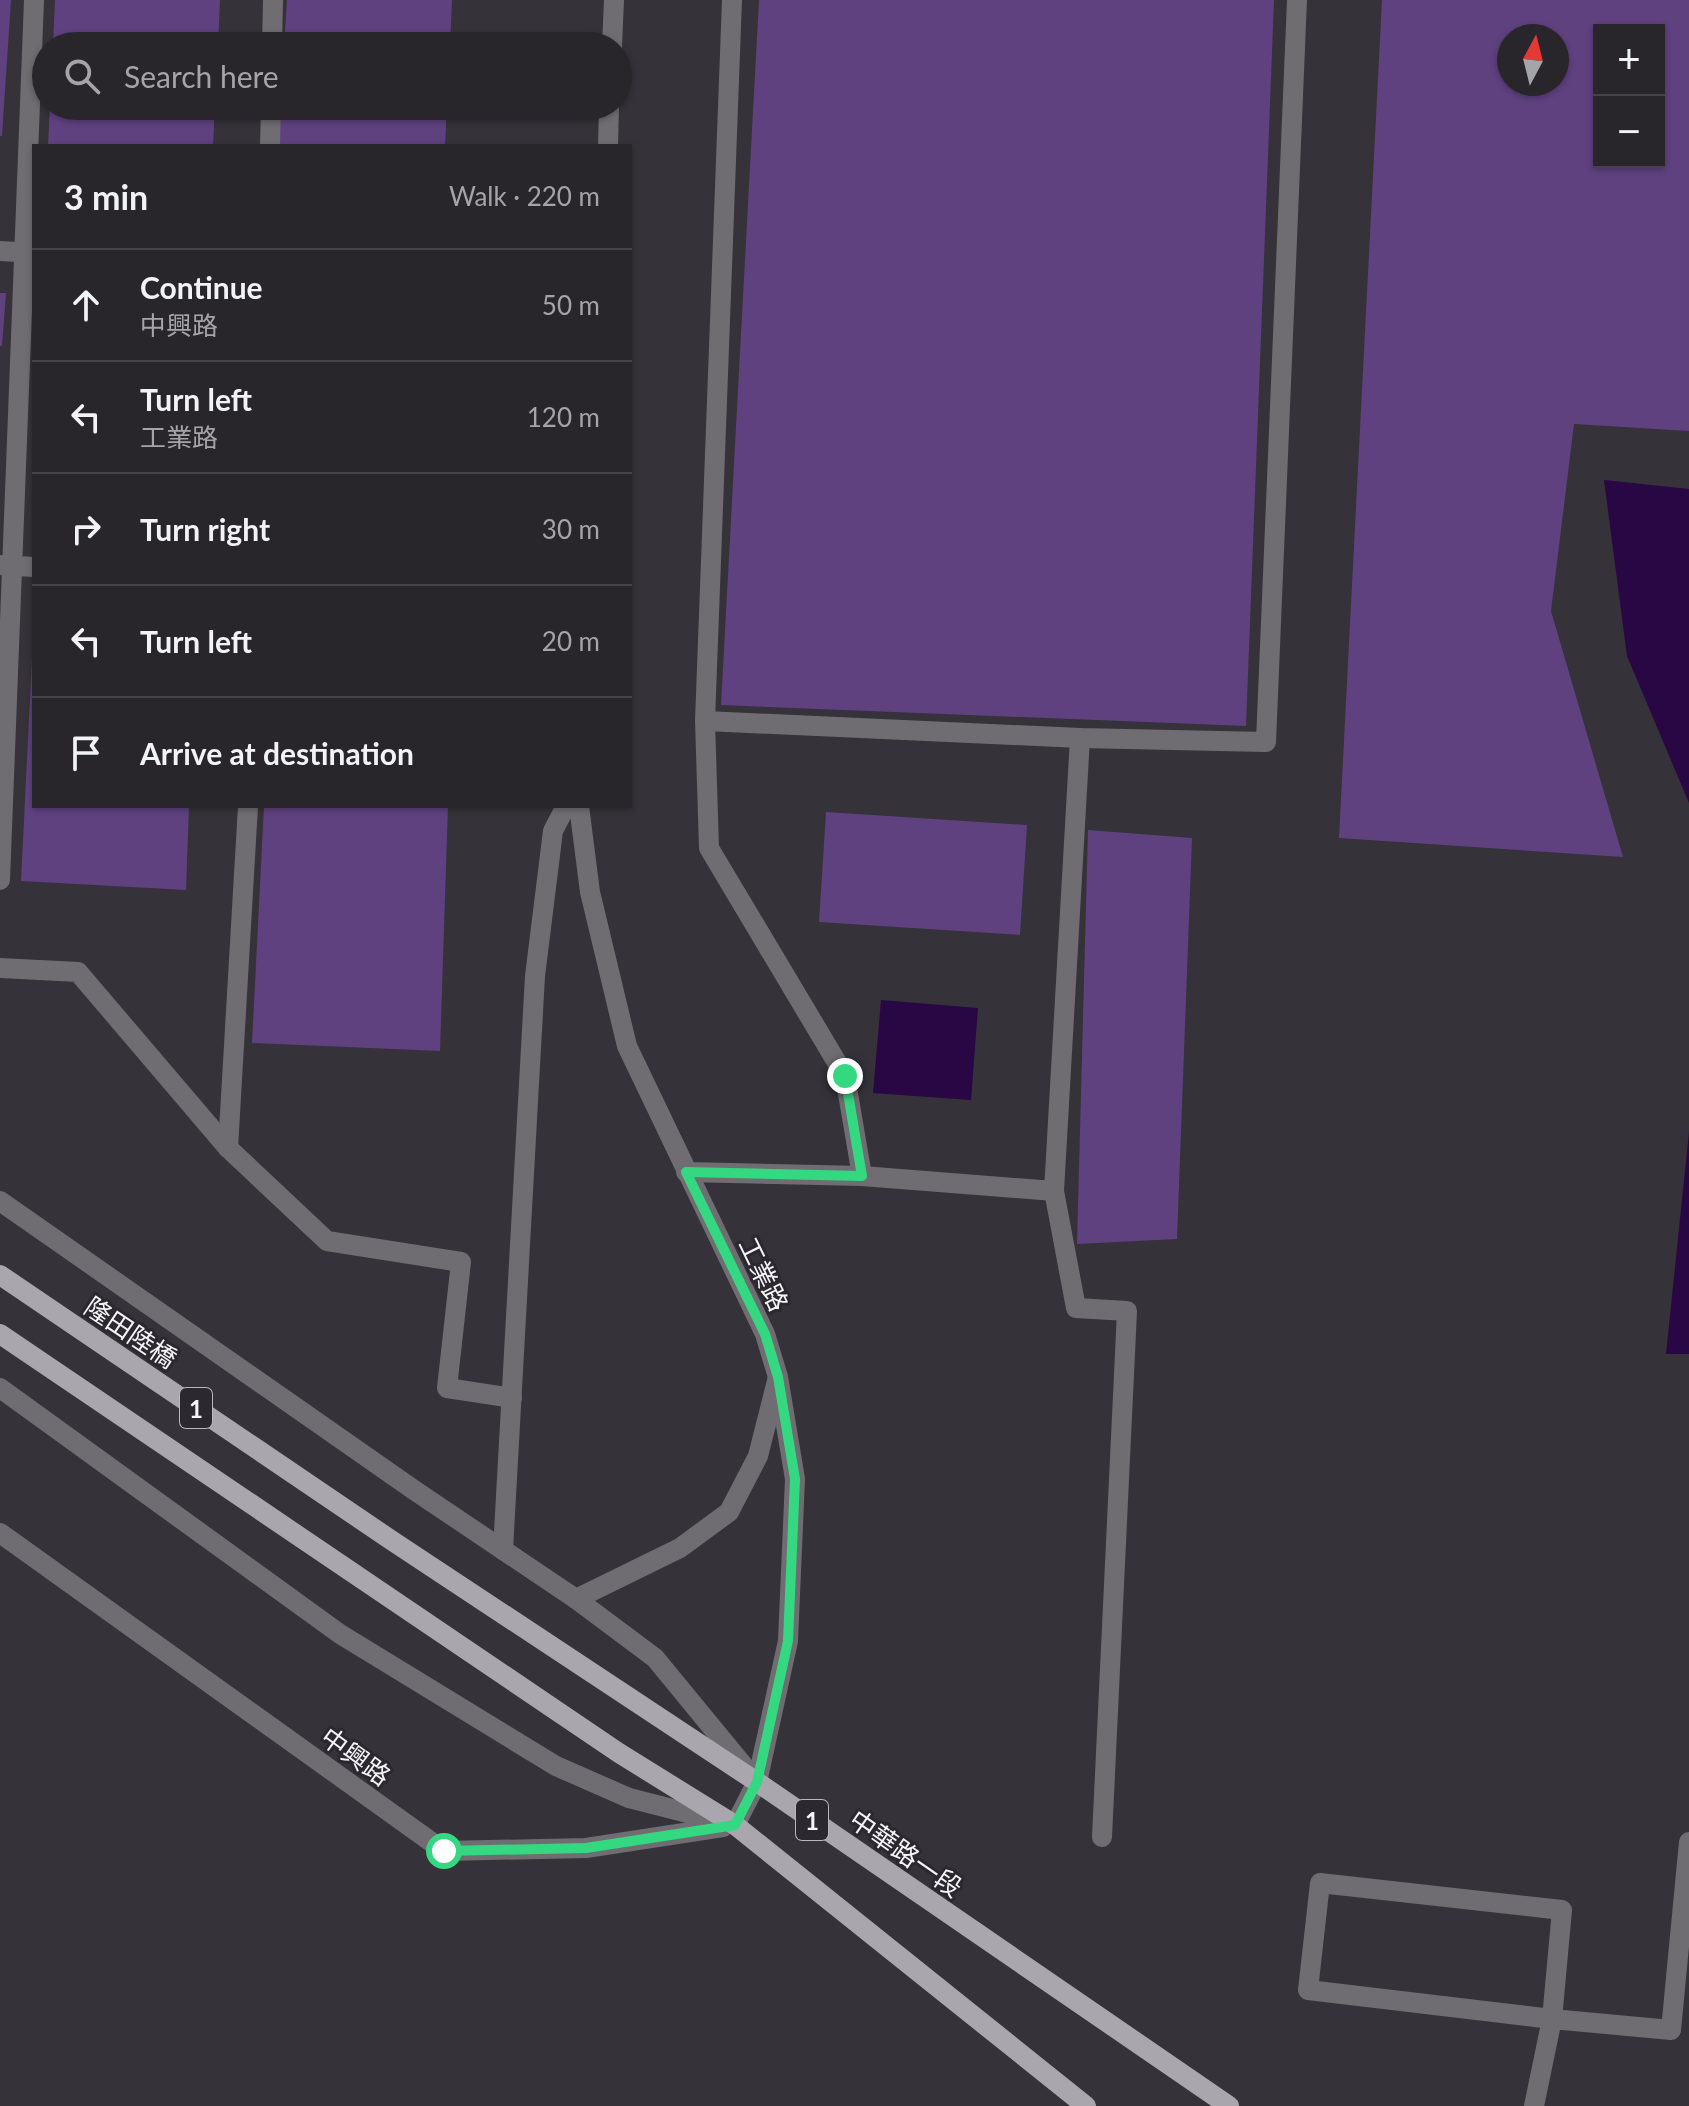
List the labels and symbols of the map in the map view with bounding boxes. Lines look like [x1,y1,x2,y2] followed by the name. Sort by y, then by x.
[1497,24,1569,96] north arrow
[827,1058,863,1094] route end
[733,1232,795,1316] street label: 工業路
[79,1290,183,1374] street label: 隆田陸橋
[180,1388,212,1428] road number: 1
[315,1720,397,1792] street label: 中興路
[796,1800,828,1840] road number: 1
[844,1803,968,1903] street label: 中華路一段
[426,1833,462,1869] route start

